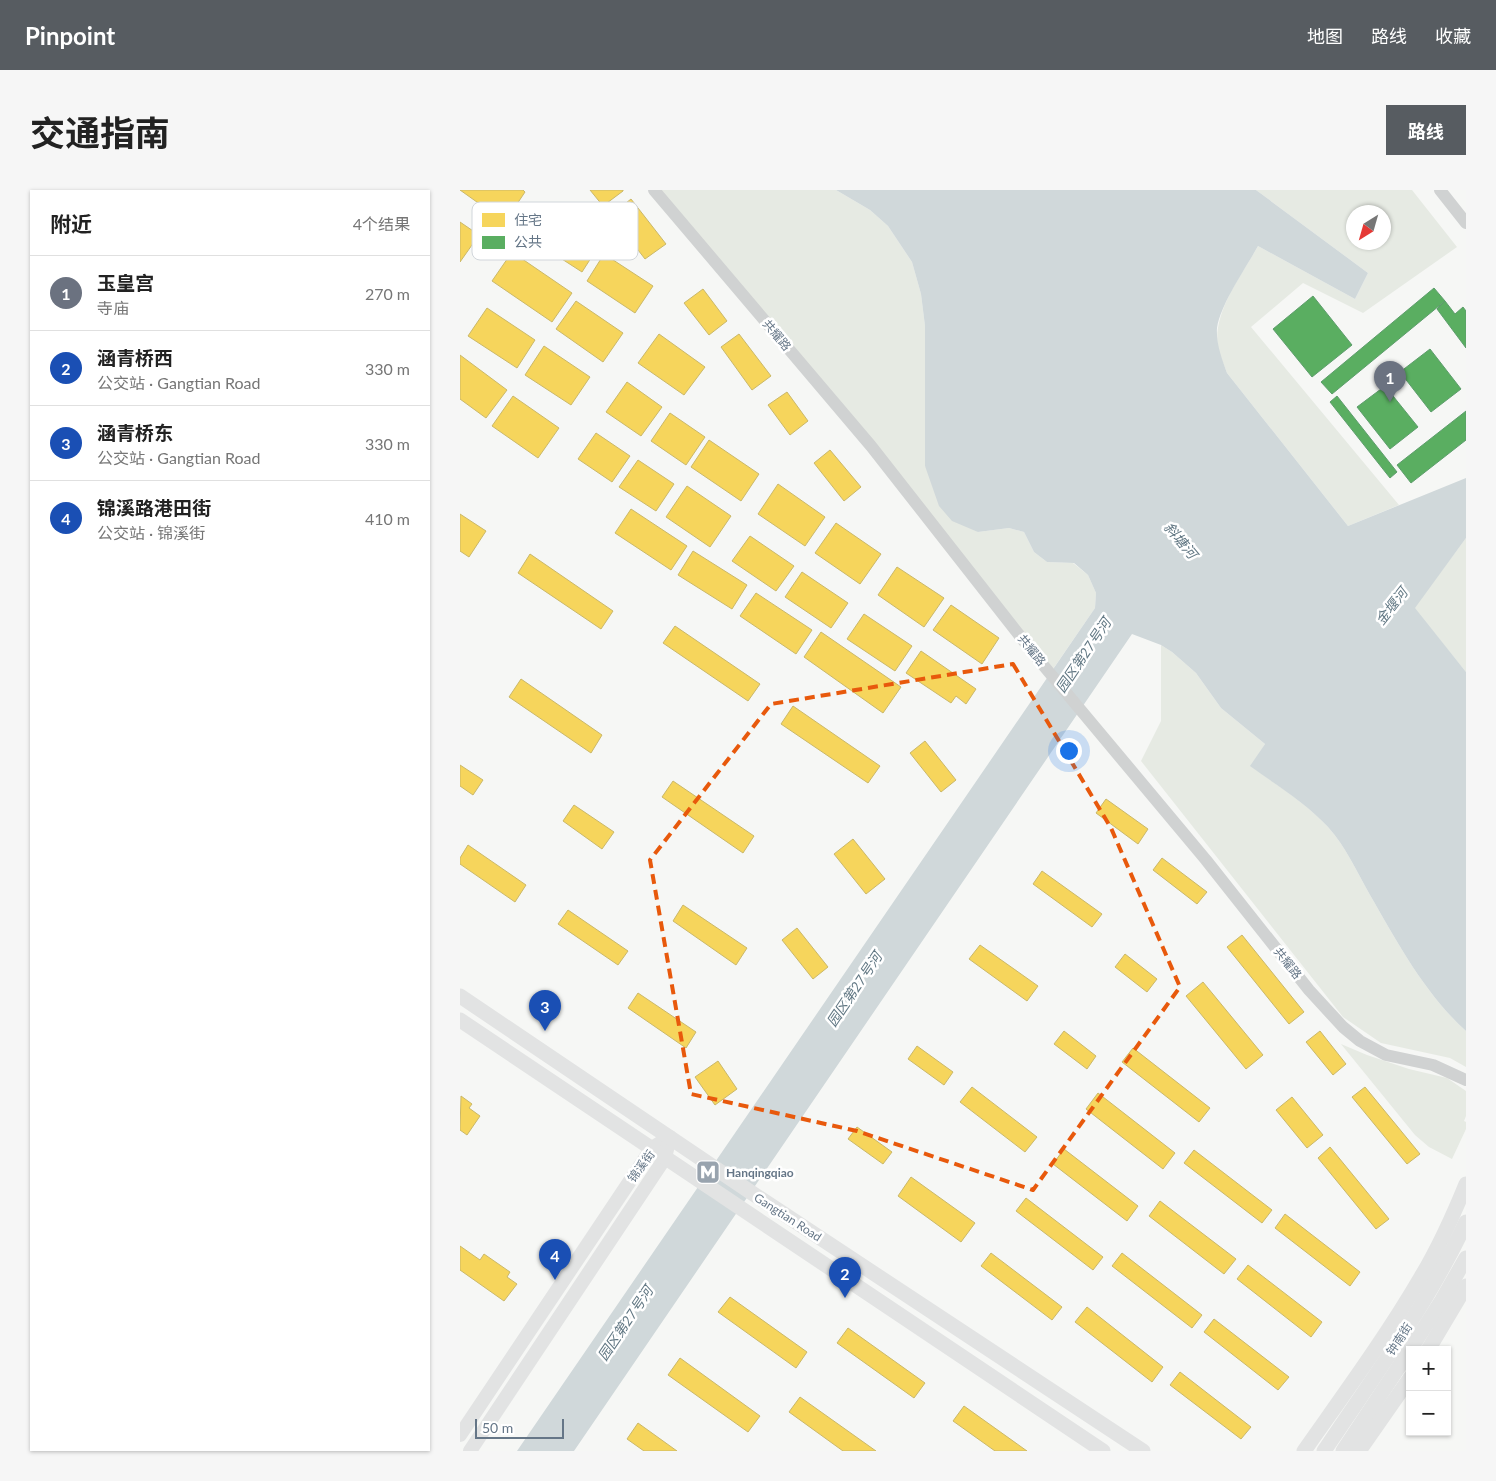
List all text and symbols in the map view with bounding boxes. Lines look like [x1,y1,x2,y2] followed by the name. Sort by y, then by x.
[25,21,115,50] text: Pinpoint
[1307,25,1343,47] text: 地图
[1371,25,1407,47] text: 路线
[1435,25,1471,47] text: 收藏
[1386,105,1466,155] button: 路线
[30,111,170,153] text: 交通指南
[472,202,638,260] legend
[1346,205,1391,250] north arrow
[50,211,92,236] text: 附近
[514,211,542,228] text: 住宅
[353,214,410,233] text: 4个结果
[514,233,542,250] text: 公共
[97,271,154,294] text: 玉皇宫
[61,284,71,303] text: 1
[365,284,410,303] text: 270 m
[97,298,129,317] text: 寺庙
[760,316,794,354] street label: 共耀路
[97,346,173,369] text: 涵青桥西
[61,359,71,378] text: 2
[365,359,410,378] text: 330 m
[1374,361,1406,402] pin: 1
[97,373,261,392] text: 公交站 · Gangtian Road
[97,421,173,444] text: 涵青桥东
[61,434,71,453] text: 3
[365,434,410,453] text: 330 m
[97,448,261,467] text: 公交站 · Gangtian Road
[97,496,211,519] text: 锦溪路港田街
[61,509,71,528] text: 4
[365,509,410,528] text: 410 m
[1161,518,1203,564] water label: 斜塘河
[97,523,205,542] text: 公交站 · 锦溪街
[1371,582,1412,628] water label: 金堰河
[1052,612,1116,696] water label: 园区第27号河
[1015,631,1049,669] street label: 共耀路
[1056,738,1082,764] your location
[1271,944,1305,982] street label: 共耀路
[823,946,887,1030] water label: 园区第27号河
[529,990,561,1031] pin: 3
[624,1147,658,1185] street label: 锦溪街
[695,1159,721,1185] metro station icon: Hanqingqiao
[726,1165,794,1180] place label: Hanqingqiao
[751,1190,825,1244] street label: Gangtian Road
[539,1239,571,1280] pin: 4
[829,1257,861,1298] pin: 2
[594,1280,658,1364] water label: 园区第27号河
[1383,1320,1415,1358] street label: 钟南街
[1406,1346,1451,1436] map controls
[1406,1346,1451,1391] button: +
[1406,1391,1451,1436] button: −
[475,1416,564,1439] scale bar
[482,1419,513,1436] text: 50 m

